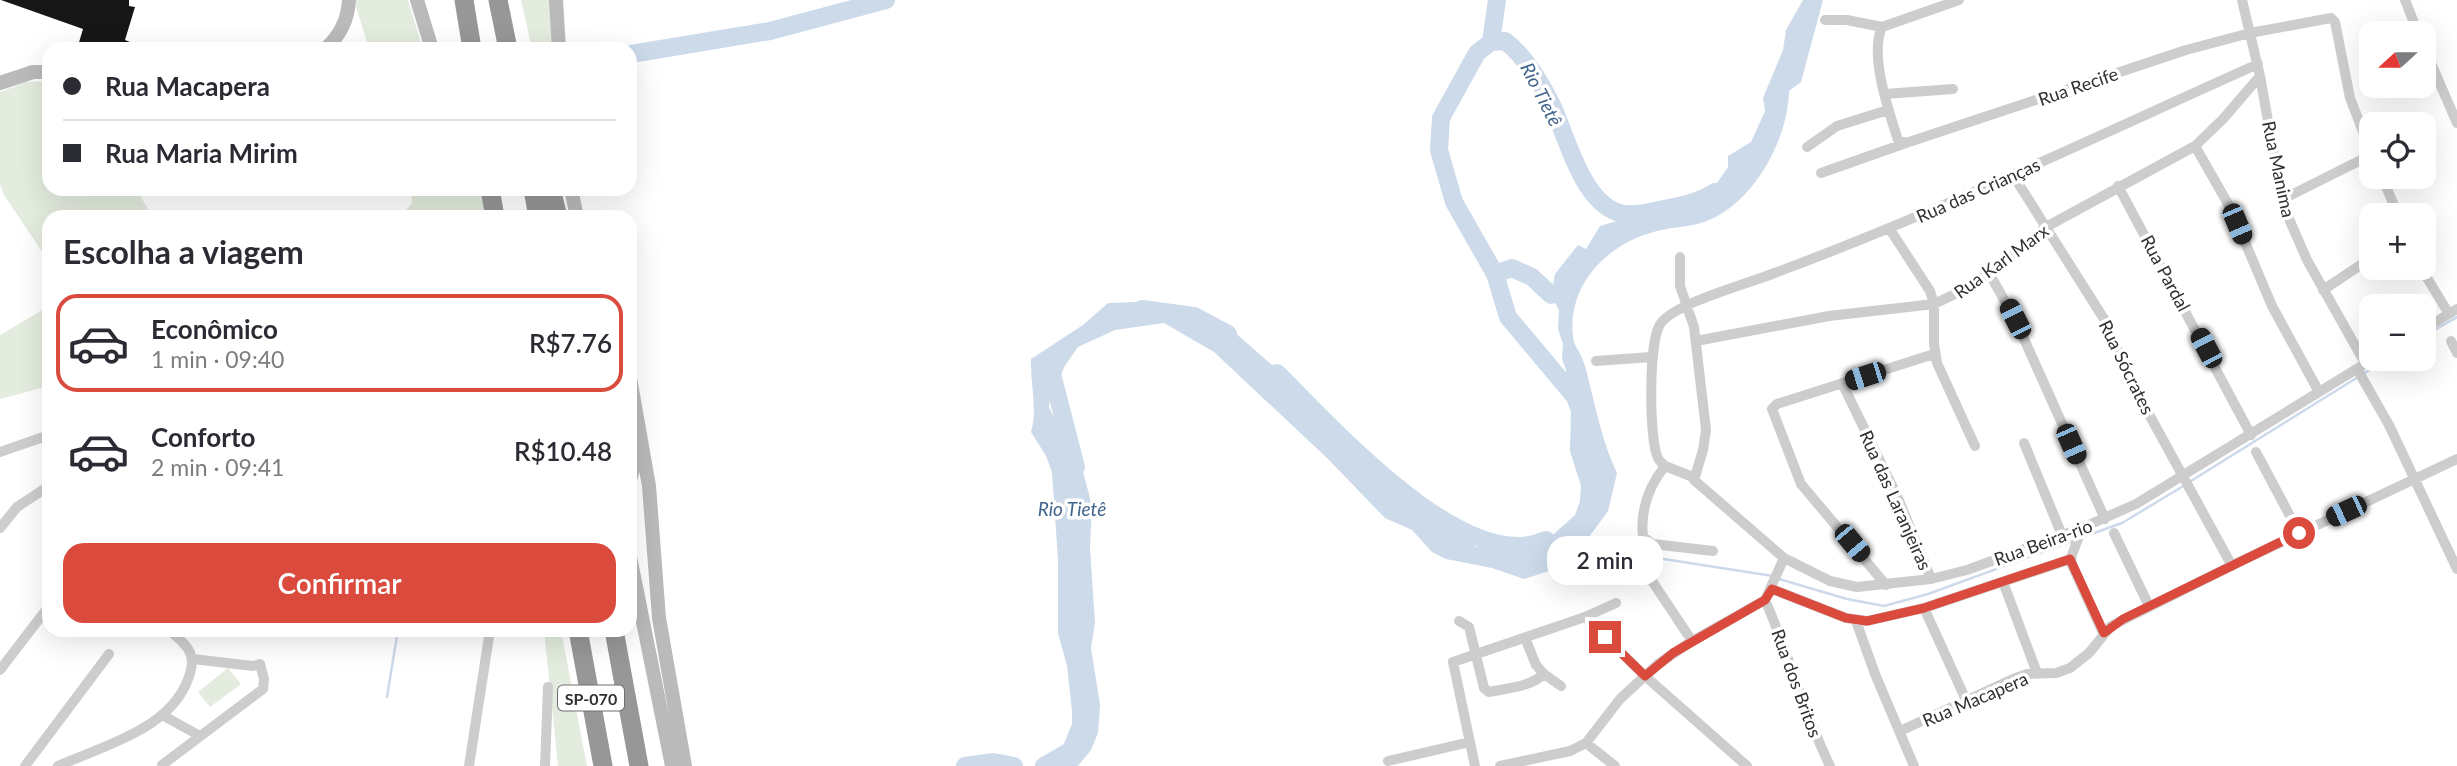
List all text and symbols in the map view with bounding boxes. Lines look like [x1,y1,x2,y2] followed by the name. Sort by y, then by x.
[2359,21,2436,98] north arrow
[2359,21,2436,371] map controls
[1516,58,1568,130] water label: Rio Tietê
[2035,62,2121,110] street label: Rua Recife
[105,70,270,102] text: Rua Macapera
[2359,112,2436,189] button: locate
[2258,119,2300,219] street label: Rua Manima
[105,137,298,169] text: Rua Maria Mirim
[1913,153,2043,227] street label: Rua das Crianças
[2220,201,2255,247] car
[2359,203,2436,280] button: +
[1949,219,2053,303] street label: Rua Karl Marx
[2137,231,2195,315] street label: Rua Pardal
[63,232,304,271] text: Escolha a viagem
[2359,294,2436,371] button: −
[1997,296,2034,342] car
[67,312,130,375] icon: car
[151,313,278,345] text: Econômico
[2095,316,2159,418] street label: Rua Sócrates
[2187,325,2226,371] car
[529,327,612,359] text: R$7.76
[151,345,284,373] text: 1 min · 09:40
[1842,360,1889,392] car
[67,420,130,483] icon: car
[151,421,255,453] text: Conforto
[2053,421,2090,467] car
[1855,427,1937,574] street label: Rua das Laranjeiras
[514,435,612,467] text: R$10.48
[151,453,284,481] text: 2 min · 09:41
[2323,493,2370,529] car
[1038,497,1106,520] water label: Rio Tietê
[1991,514,2095,570] street label: Rua Beira-rio
[2283,517,2315,549] route start
[1831,520,1874,566] car
[1547,536,1663,584] callout: 2 min
[63,543,616,623] button: Confirmar
[1577,546,1633,574] text: 2 min
[1589,621,1621,653] route end
[1767,626,1827,740] street label: Rua dos Britos
[1919,667,2031,731] street label: Rua Macapera
[558,685,624,710] road number: SP-070

